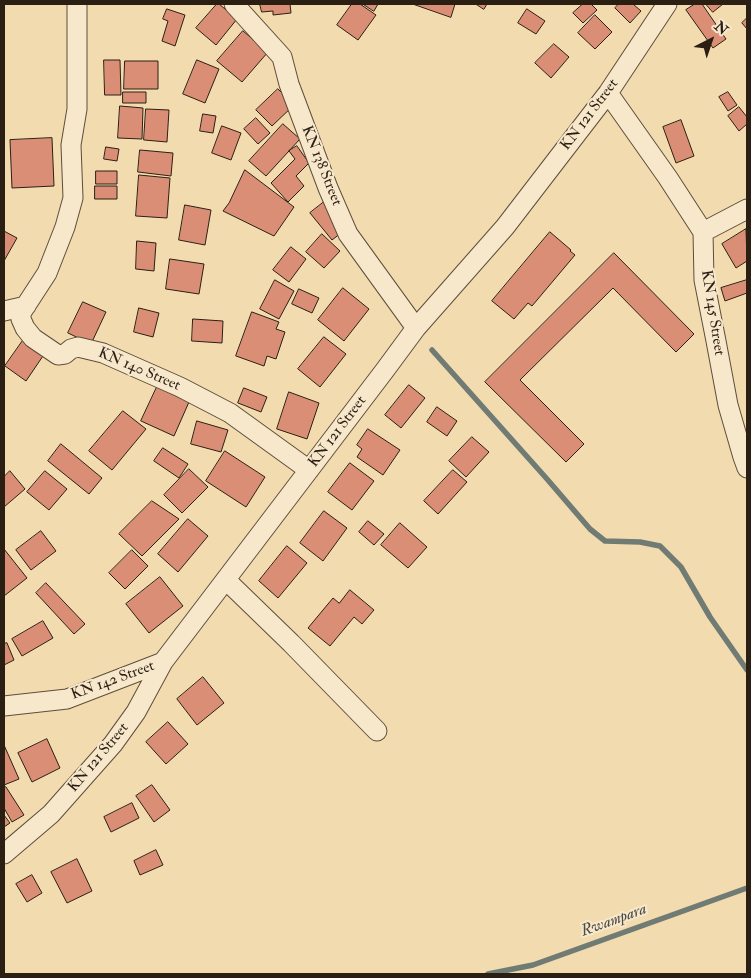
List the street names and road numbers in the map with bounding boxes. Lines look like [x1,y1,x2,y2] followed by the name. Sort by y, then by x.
[557,76,623,154] street label: KN 121 Street
[297,123,345,209] street label: KN 138 Street
[696,269,728,357] street label: KN 145 Street
[95,345,183,395] street label: KN 140 Street
[305,393,371,471] street label: KN 121 Street
[69,658,157,704] street label: KN 142 Street
[65,720,133,796] street label: KN 121 Street

